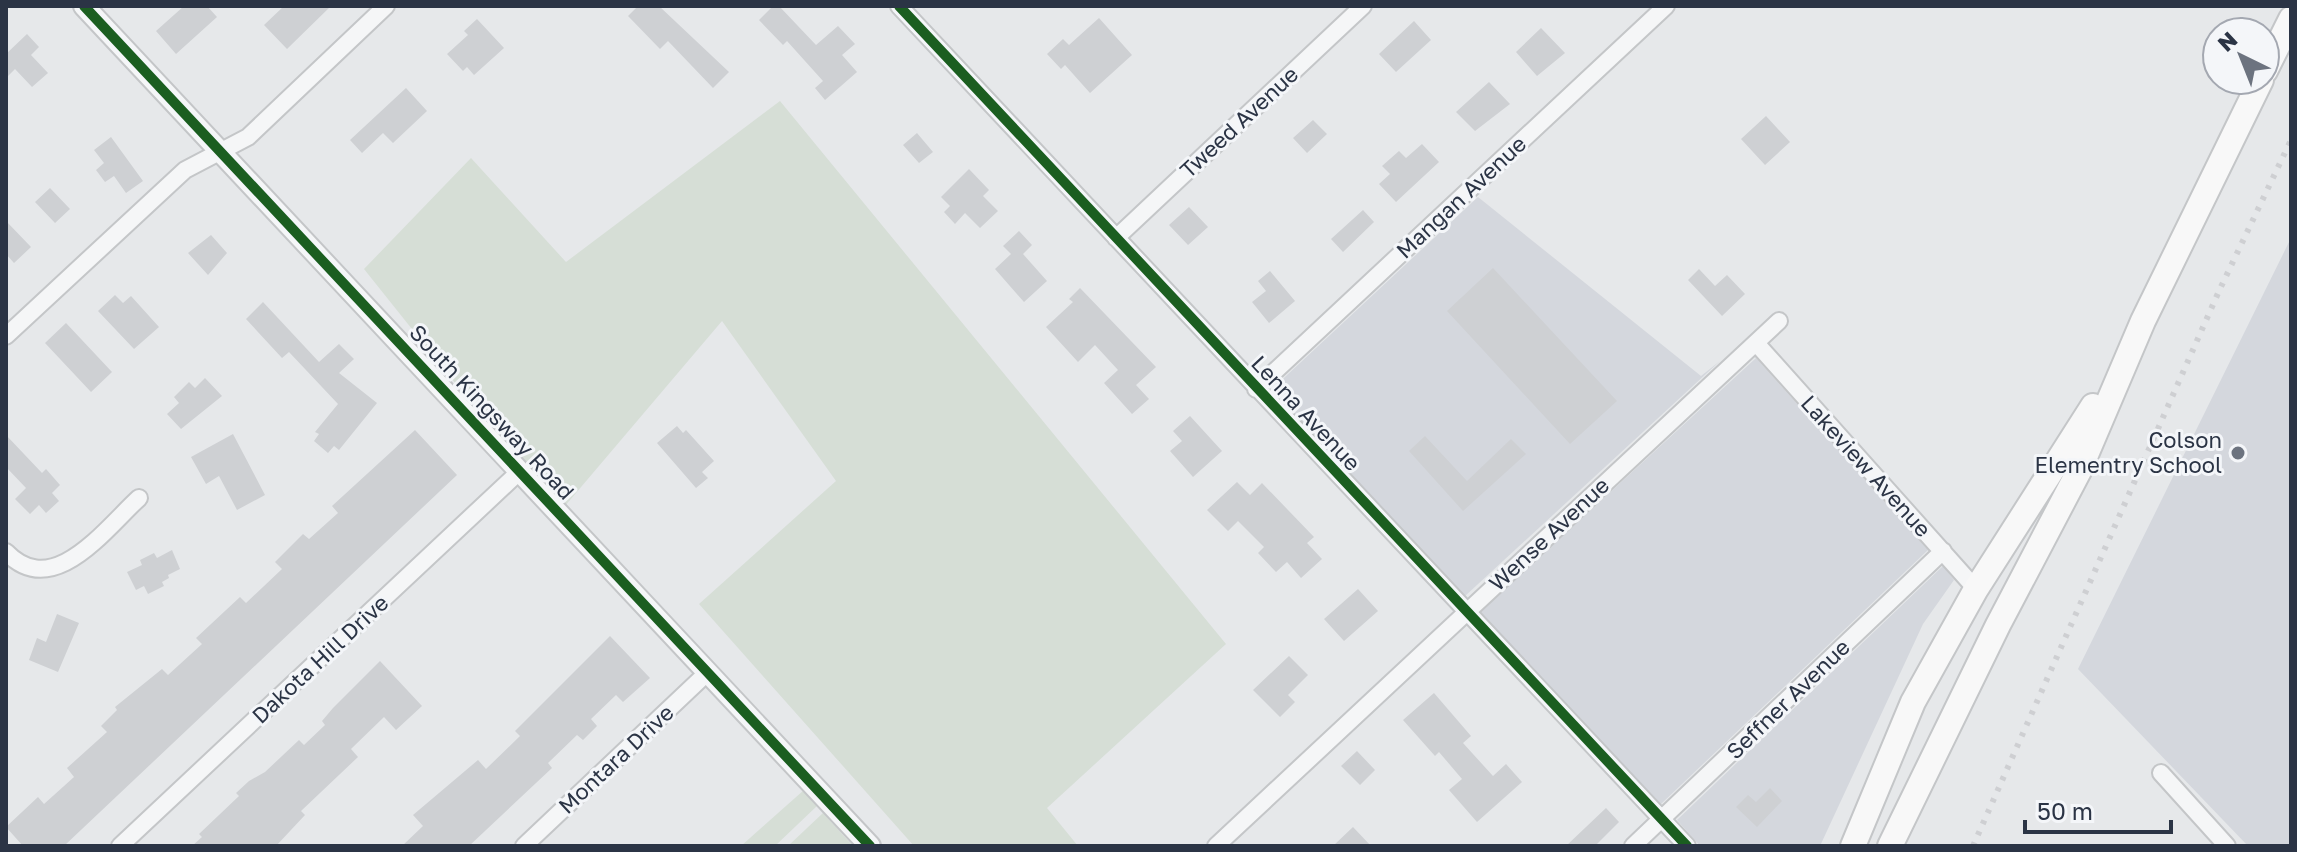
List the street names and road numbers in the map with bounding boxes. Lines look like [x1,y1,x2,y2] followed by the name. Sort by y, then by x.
[1174,60,1303,183] street label: Tweed Avenue
[1390,130,1531,264] street label: Mangan Avenue
[404,319,580,505] street label: South Kingsway Road
[1246,349,1367,476] street label: Lenna Avenue
[1796,389,1937,542] street label: Lakeview Avenue
[1483,471,1614,596] street label: Wense Avenue
[246,589,393,729] street label: Dakota Hill Drive
[1720,633,1855,764] street label: Seffner Avenue
[553,698,679,819] street label: Montara Drive

